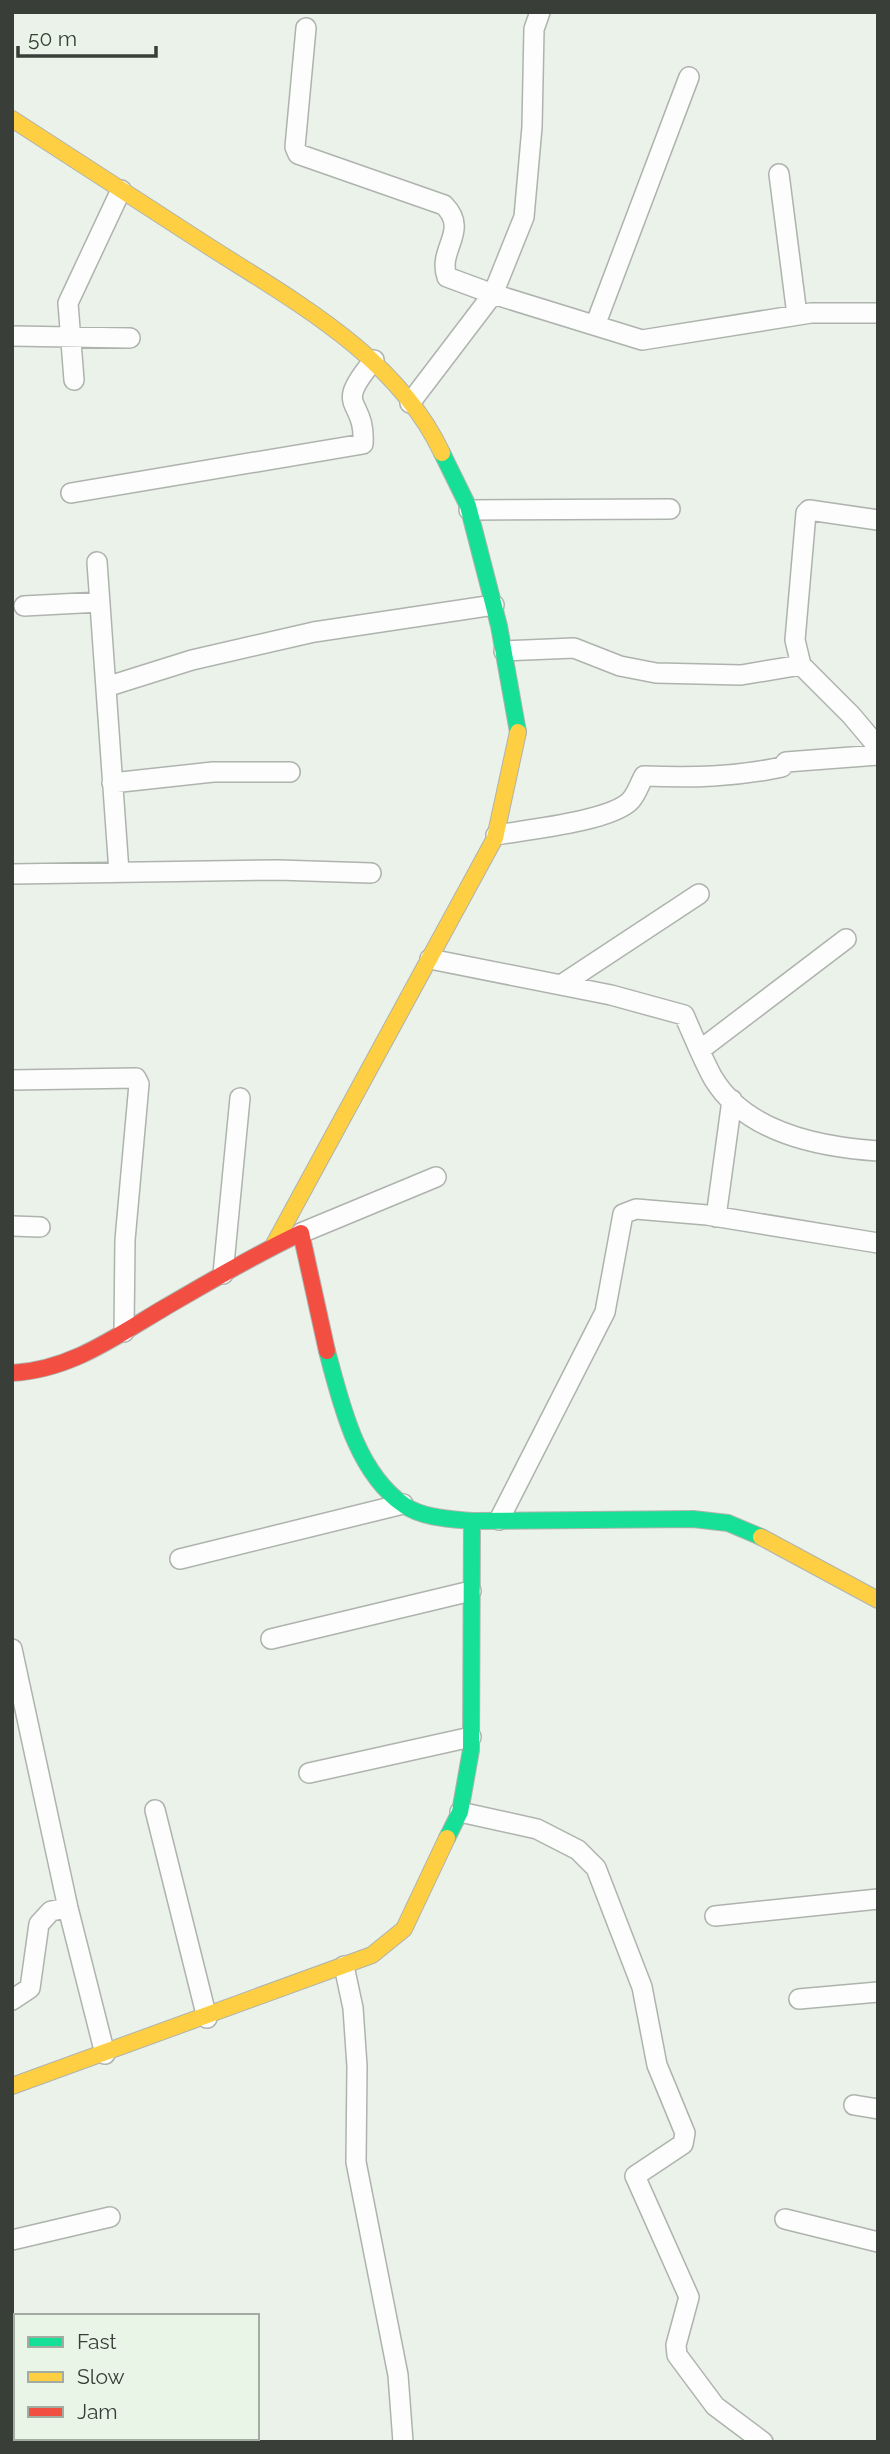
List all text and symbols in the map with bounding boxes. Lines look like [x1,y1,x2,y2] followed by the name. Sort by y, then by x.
[18,14,156,58] scale bar
[28,26,77,51] text: 50 m
[14,2314,259,2440] legend
[77,2329,117,2354] text: Fast
[77,2364,125,2389] text: Slow
[77,2399,118,2424] text: Jam

